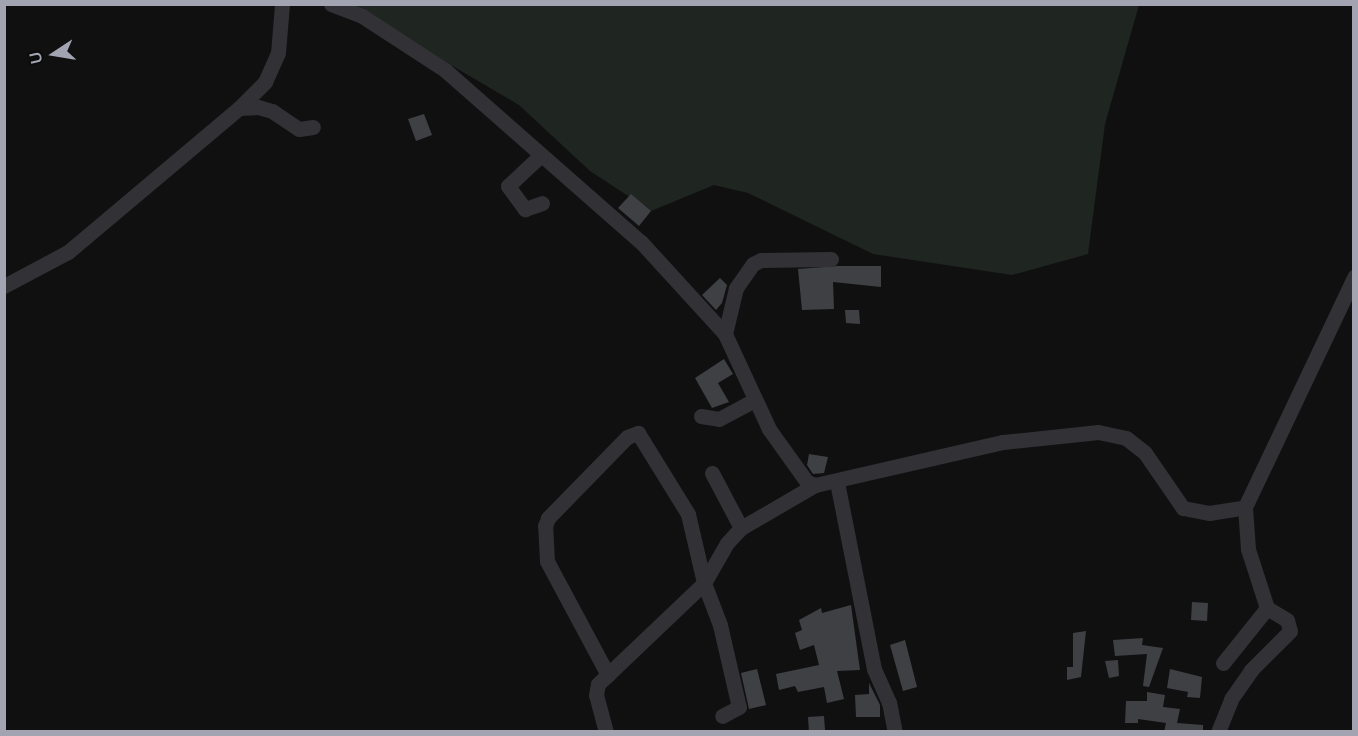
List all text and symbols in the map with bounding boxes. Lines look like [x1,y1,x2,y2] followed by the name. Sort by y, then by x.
[24,24,84,84] north arrow
[24,50,48,66] text: U

